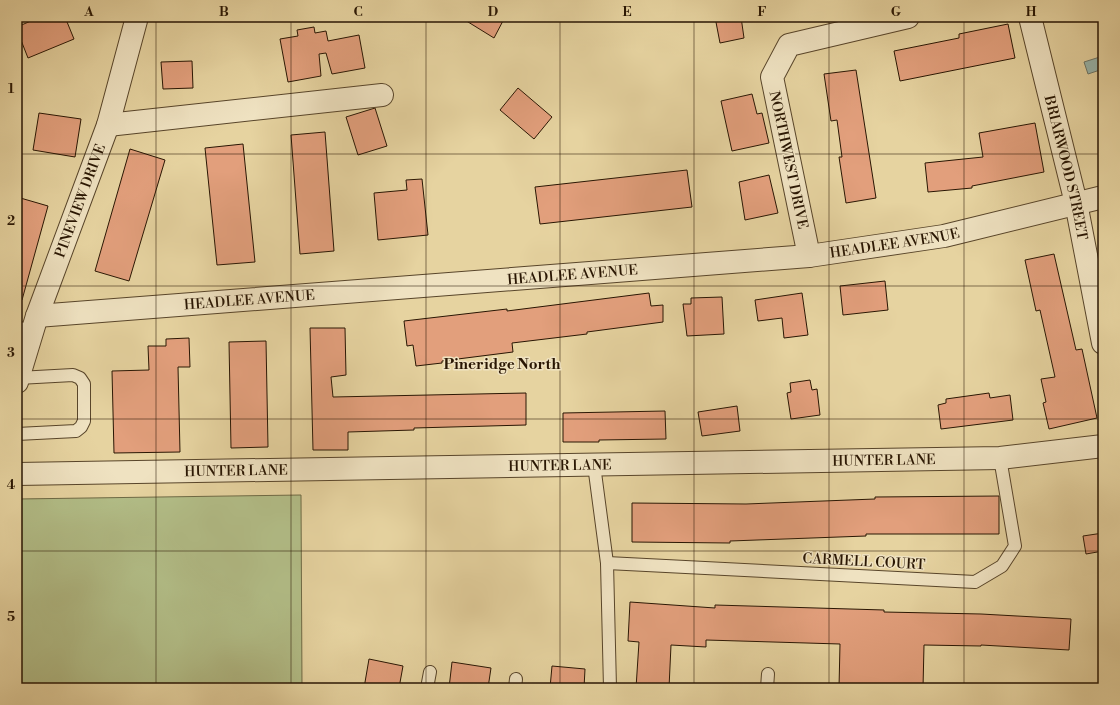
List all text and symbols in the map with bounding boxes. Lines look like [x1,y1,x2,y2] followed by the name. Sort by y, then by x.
[83,4,94,20] text: A
[219,4,229,20] text: B
[353,4,363,20] text: C
[488,4,498,20] text: D
[622,4,632,20] text: E
[757,4,767,20] text: F
[891,4,902,20] text: G
[1026,4,1037,20] text: H
[8,81,15,97] text: 1
[765,90,811,231] street label: NORTHWEST DRIVE
[1040,93,1091,242] street label: BRIARWOOD STREET
[51,142,110,260] street label: PINEVIEW DRIVE
[7,213,15,229] text: 2
[829,224,962,263] street label: HEADLEE AVENUE
[506,261,639,289] street label: HEADLEE AVENUE
[183,286,315,315] street label: HEADLEE AVENUE
[7,345,15,361] text: 3
[444,355,561,374] district label: Pineridge North
[832,451,936,471] street label: HUNTER LANE
[508,456,612,476] street label: HUNTER LANE
[184,462,288,481] street label: HUNTER LANE
[7,477,16,493] text: 4
[802,550,926,574] street label: CARMELL COURT
[7,609,15,625] text: 5

